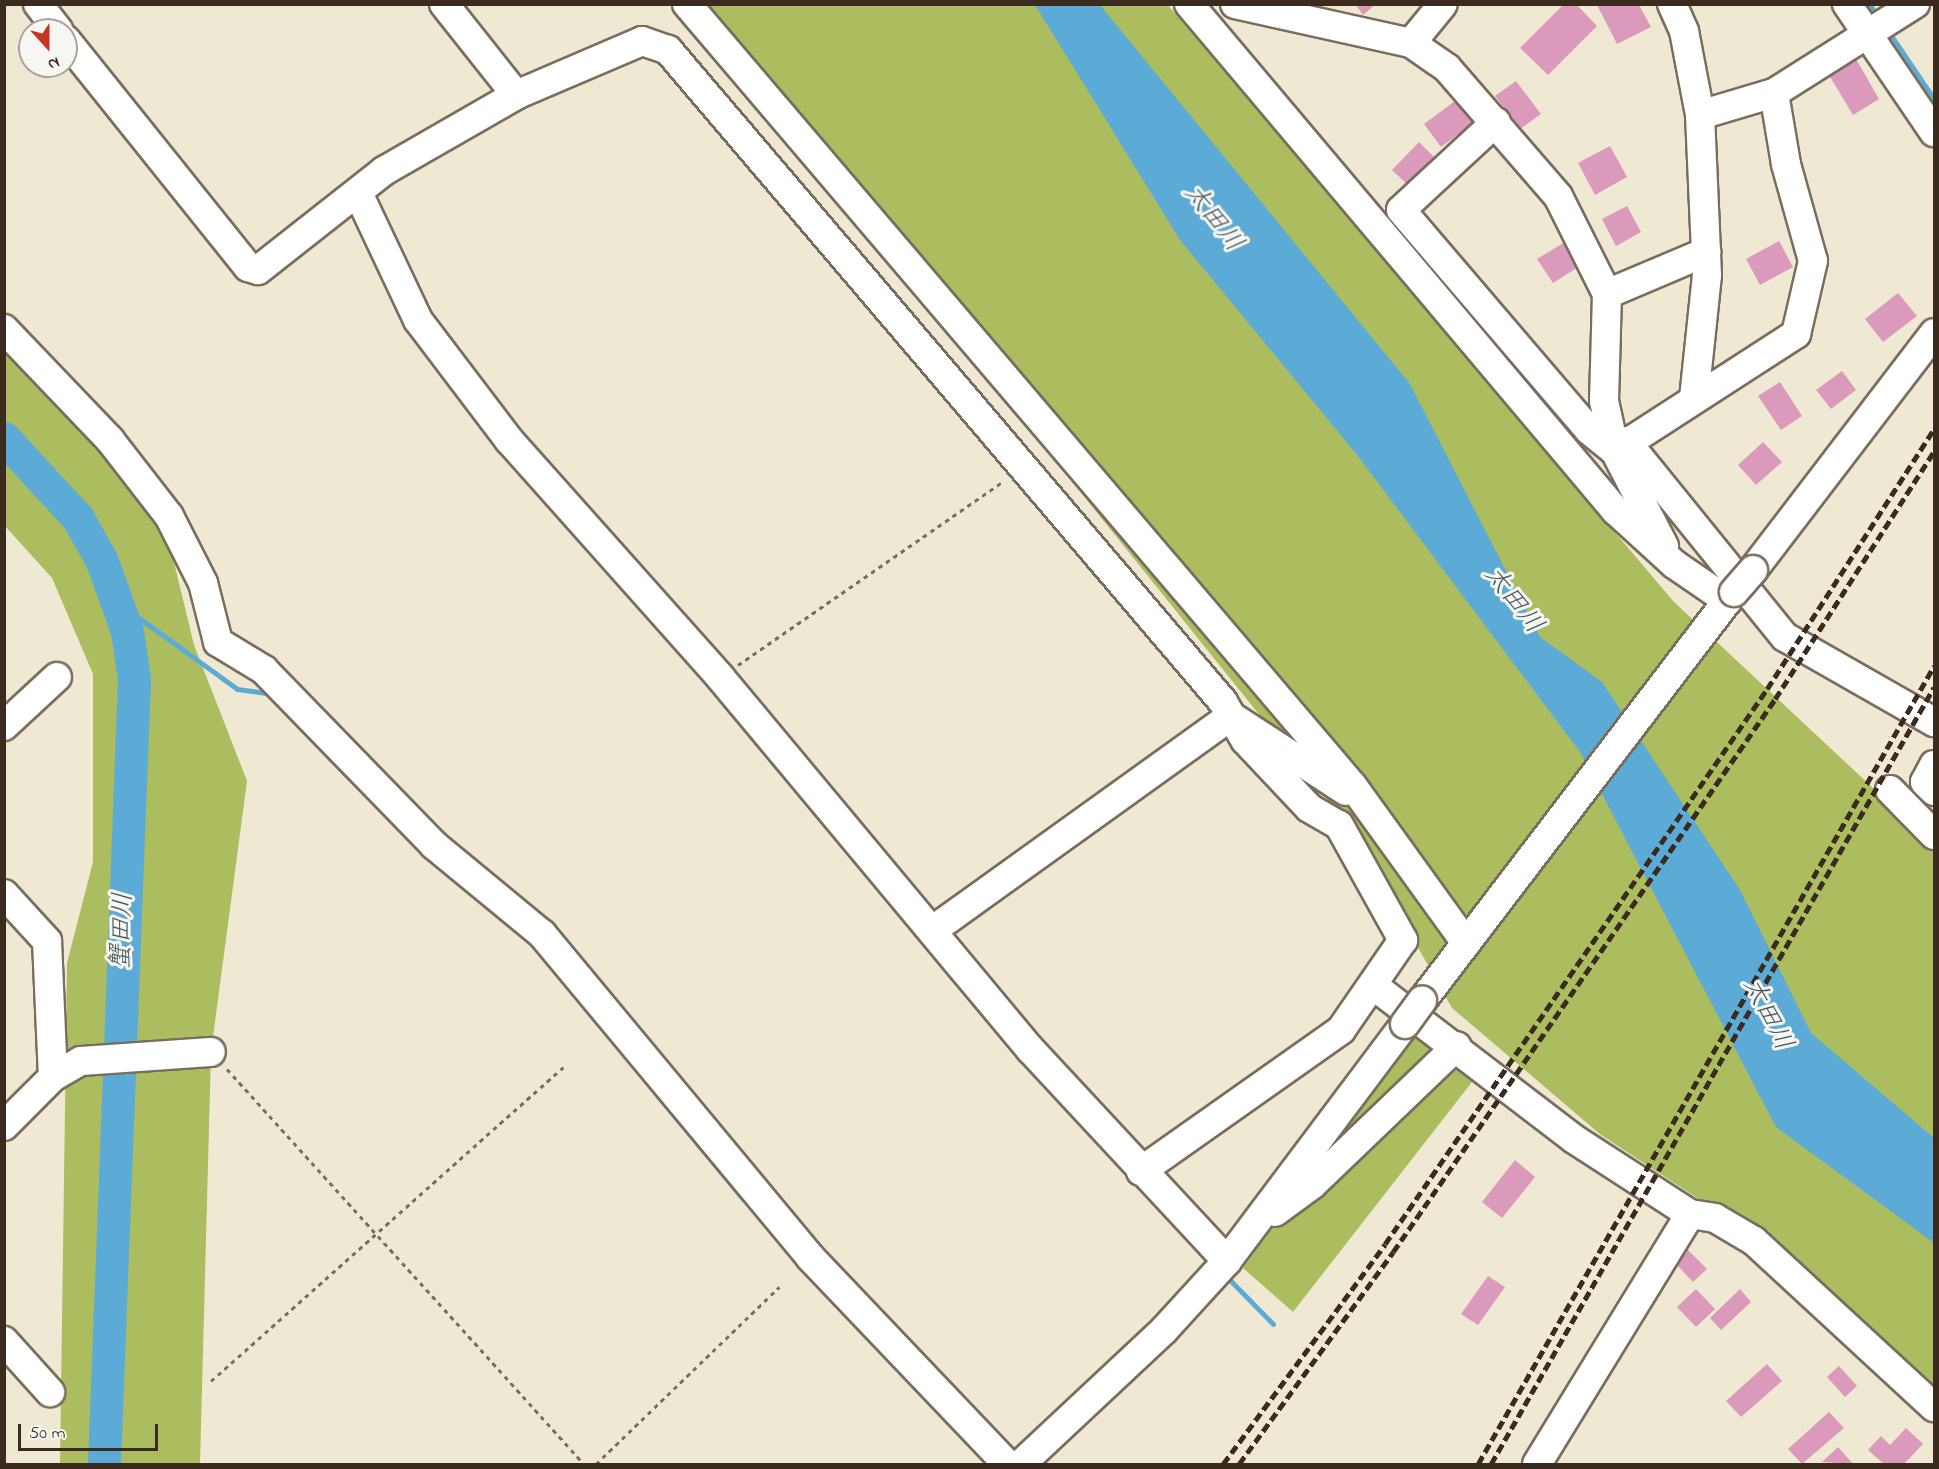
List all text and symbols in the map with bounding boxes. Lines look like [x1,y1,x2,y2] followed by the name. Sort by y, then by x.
[18,18,78,78] north arrow
[44,50,63,76] text: N
[1176,179,1248,259] water label: 太田川
[1476,561,1548,641] water label: 太田川
[107,891,141,971] water label: 蟹田川
[1734,973,1798,1057] water label: 太田川
[21,1412,160,1450] scale bar
[29,1421,66,1447] text: 50 m

